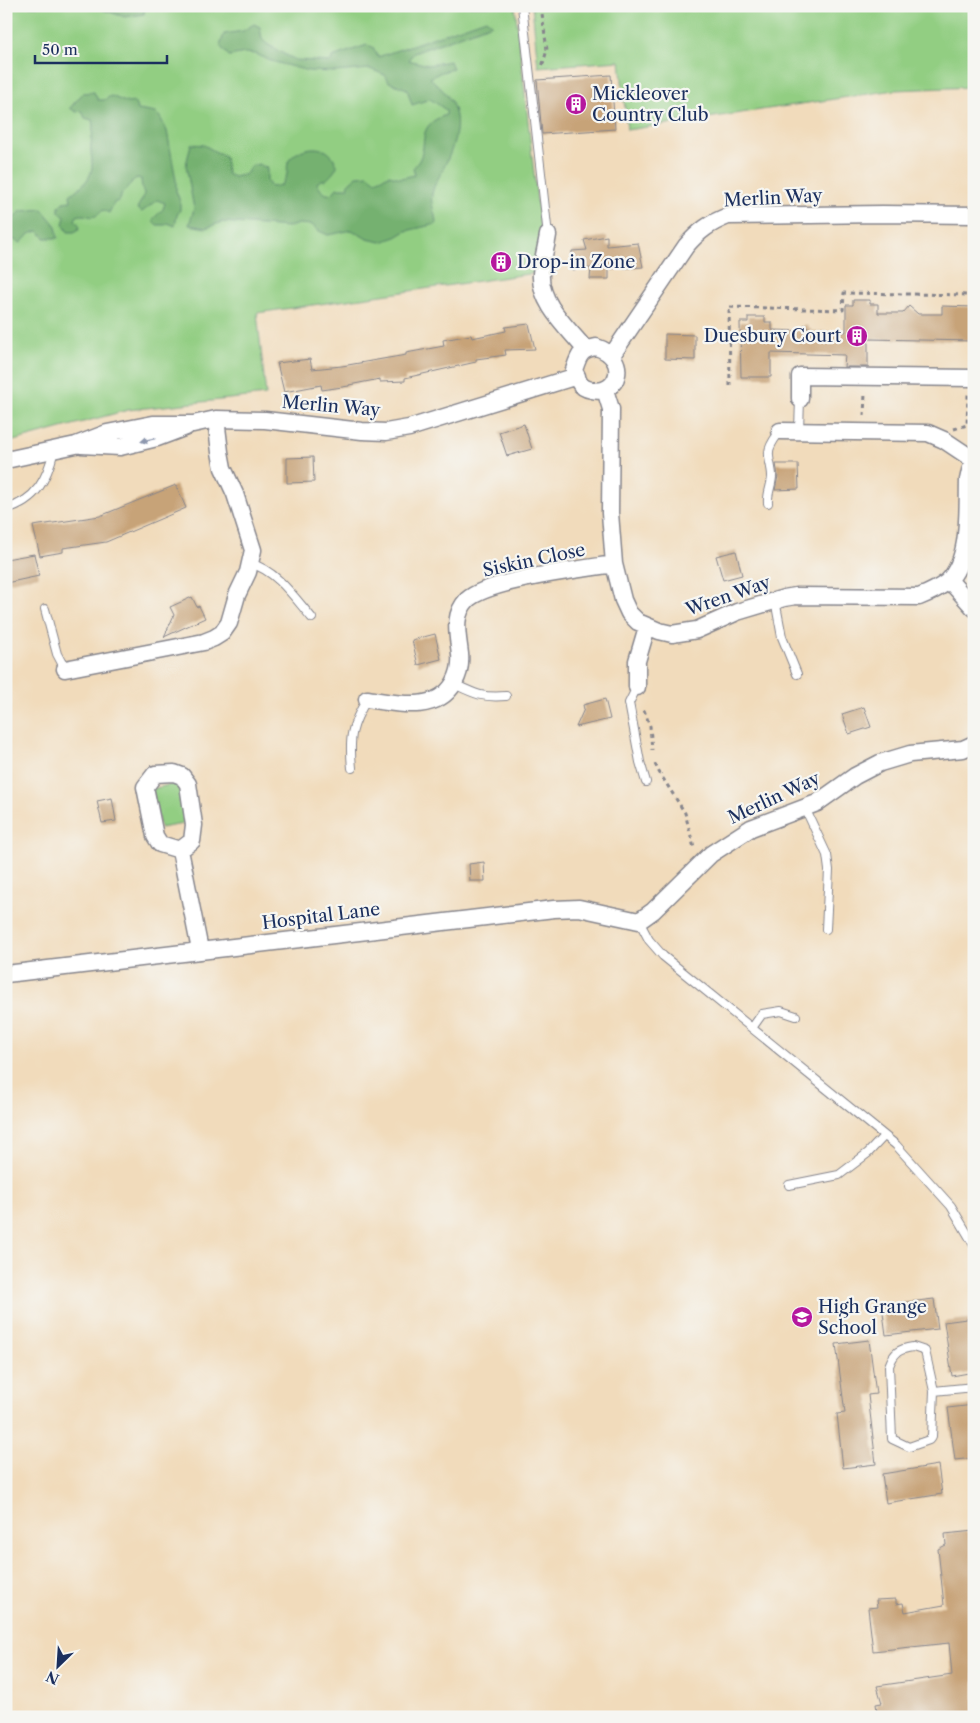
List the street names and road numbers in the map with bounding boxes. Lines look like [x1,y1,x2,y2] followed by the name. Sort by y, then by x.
[723,184,824,212] street label: Merlin Way
[281,391,382,421] street label: Merlin Way
[481,538,587,582] street label: Siskin Close
[682,571,774,621] street label: Wren Way
[725,767,824,829] street label: Merlin Way
[261,898,381,934] street label: Hospital Lane

